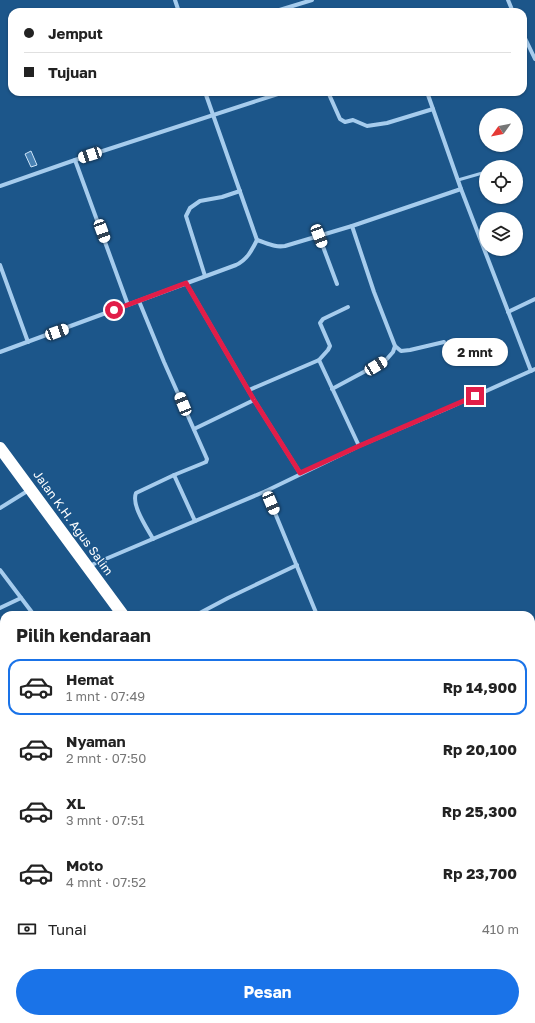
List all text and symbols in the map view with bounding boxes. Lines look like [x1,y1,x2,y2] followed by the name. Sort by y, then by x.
[48,24,103,42] text: Jemput
[48,63,97,81] text: Tujuan
[479,108,523,152] north arrow
[479,108,523,256] map controls
[77,146,103,164] car
[479,160,523,204] button: locate
[479,212,523,256] button: layers
[92,218,112,244] car
[309,223,329,249] car
[105,301,123,319] route start
[44,322,70,342] car
[442,338,508,366] callout: 2 mnt
[457,344,493,360] text: 2 mnt
[363,355,389,377] car
[466,387,484,405] route end
[173,391,193,417] car
[30,467,117,578] street label: Jalan K.H. Agus Salim
[261,490,281,516] car
[16,624,151,646] text: Pilih kendaraan
[18,669,54,705] icon: car
[66,670,114,688] text: Hemat
[443,678,517,696] text: Rp 14,900
[66,688,145,704] text: 1 mnt · 07:49
[18,731,54,767] icon: car
[66,732,125,750] text: Nyaman
[443,740,517,758] text: Rp 20,100
[66,750,146,766] text: 2 mnt · 07:50
[18,793,54,829] icon: car
[66,794,85,812] text: XL
[442,802,517,820] text: Rp 25,300
[66,812,145,828] text: 3 mnt · 07:51
[18,855,54,891] icon: car
[66,856,103,874] text: Moto
[443,864,517,882] text: Rp 23,700
[66,874,146,890] text: 4 mnt · 07:52
[16,918,38,940] icon: cash
[48,920,87,938] text: Tunai
[482,921,519,937] text: 410 m
[16,969,519,1015] button: Pesan

